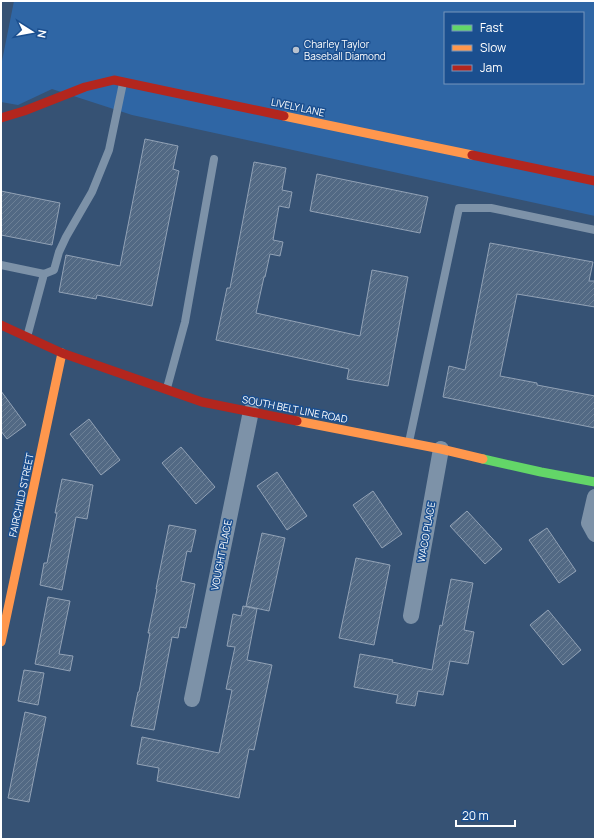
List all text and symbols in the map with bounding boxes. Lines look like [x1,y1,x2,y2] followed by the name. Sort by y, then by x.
[12,12,52,52] north arrow
[444,12,584,84] legend
[480,19,504,36] text: Fast
[34,29,50,39] text: N
[304,37,386,63] place label: Charley Taylor Baseball Diamond
[480,39,506,56] text: Slow
[291,45,301,55] marker: Charley Taylor Baseball Diamond
[480,59,502,76] text: Jam
[270,94,326,120] street label: LIVELY LANE
[241,392,349,426] street label: SOUTH BELT LINE ROAD
[5,452,37,538] street label: FAIRCHILD STREET
[414,500,438,563] street label: WACO PLACE
[207,518,235,592] street label: VOUGHT PLACE
[456,802,515,828] scale bar
[462,807,489,824] text: 20 m

